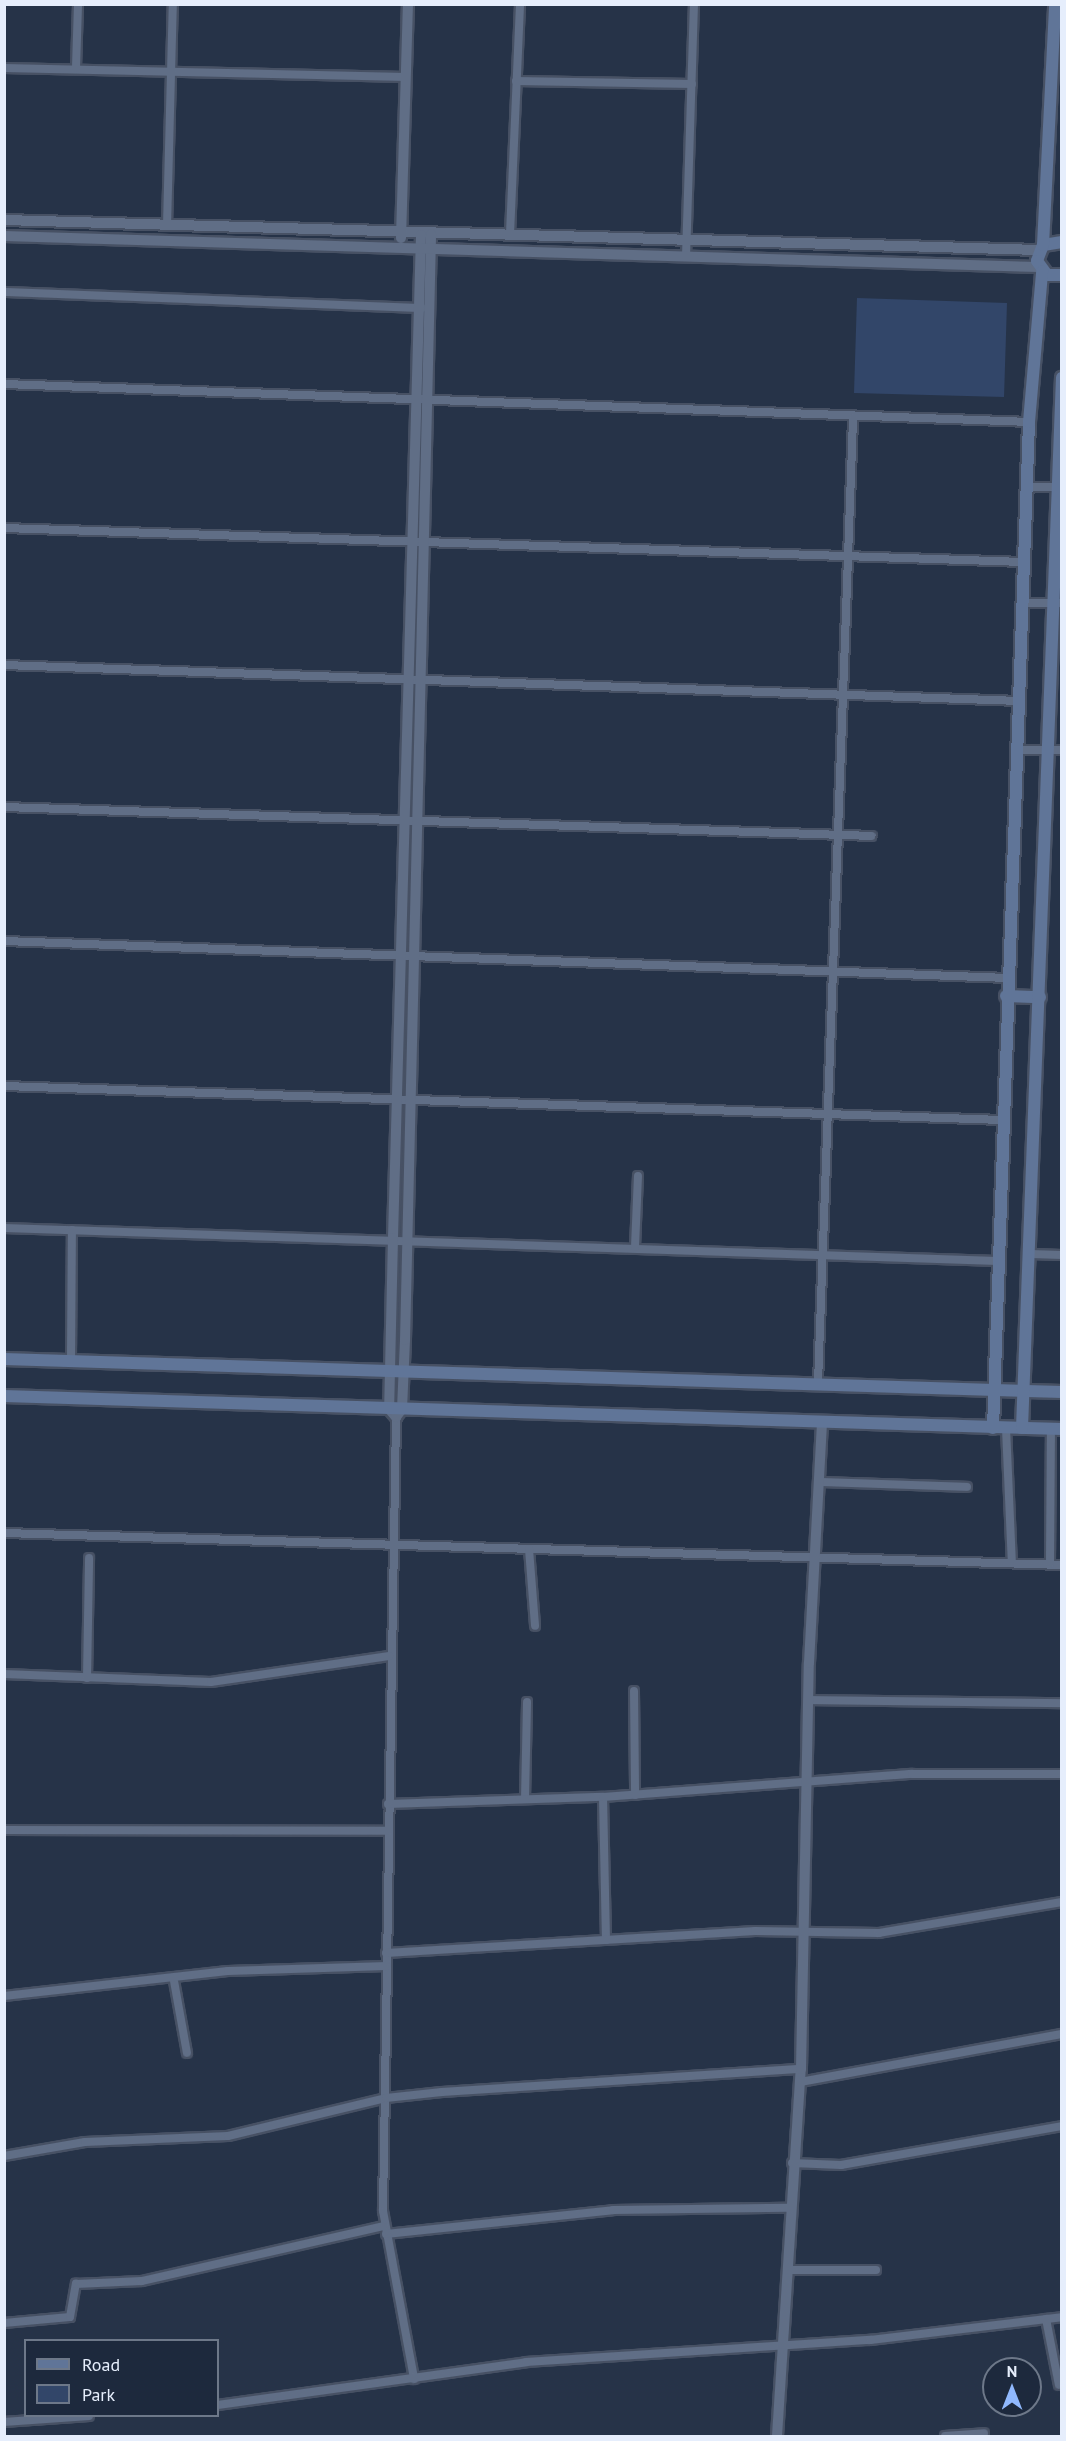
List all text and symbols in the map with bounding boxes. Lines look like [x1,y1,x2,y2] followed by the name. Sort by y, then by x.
[24,2339,219,2417] legend
[82,2353,120,2376] text: Road
[982,2357,1042,2417] north arrow
[1007,2361,1017,2381] text: N
[82,2383,115,2406] text: Park

